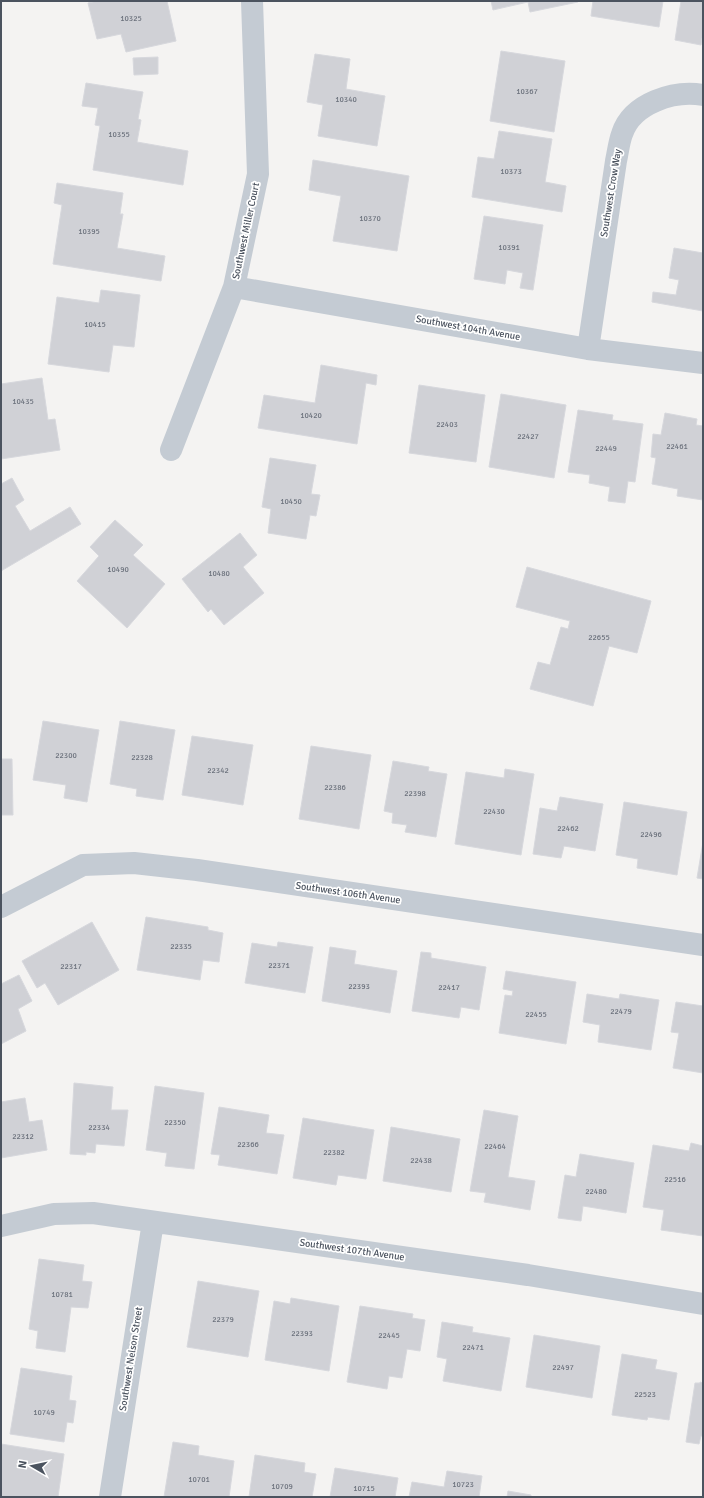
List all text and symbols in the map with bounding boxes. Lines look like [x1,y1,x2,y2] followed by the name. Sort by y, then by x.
[120,13,142,23] house number: 10325
[516,86,538,96] house number: 10367
[335,94,357,104] house number: 10340
[108,129,130,139] house number: 10355
[598,148,624,238] street label: Southwest Crow Way
[500,166,522,176] house number: 10373
[230,181,262,280] street label: Southwest Miller Court
[359,213,381,223] house number: 10370
[78,226,100,236] house number: 10395
[498,242,520,252] house number: 10391
[415,313,521,343] street label: Southwest 104th Avenue
[84,319,106,329] house number: 10415
[12,396,34,406] house number: 10435
[300,410,322,420] house number: 10420
[436,419,458,429] house number: 22403
[517,431,539,441] house number: 22427
[666,441,688,451] house number: 22461
[595,443,617,453] house number: 22449
[280,496,302,506] house number: 10450
[107,564,129,574] house number: 10490
[208,568,230,578] house number: 10480
[588,632,610,642] house number: 22655
[55,750,77,760] house number: 22300
[131,752,153,762] house number: 22328
[207,765,229,775] house number: 22342
[324,782,346,792] house number: 22386
[404,788,426,798] house number: 22398
[483,806,505,816] house number: 22430
[557,823,579,833] house number: 22462
[640,829,662,839] house number: 22496
[295,880,401,906] street label: Southwest 106th Avenue
[170,941,192,951] house number: 22335
[268,960,290,970] house number: 22371
[60,961,82,971] house number: 22317
[348,981,370,991] house number: 22393
[438,982,460,992] house number: 22417
[610,1006,632,1016] house number: 22479
[525,1009,547,1019] house number: 22455
[164,1117,186,1127] house number: 22350
[88,1122,110,1132] house number: 22334
[12,1131,34,1141] house number: 22312
[237,1139,259,1149] house number: 22366
[484,1141,506,1151] house number: 22464
[323,1147,345,1157] house number: 22382
[410,1155,432,1165] house number: 22438
[664,1174,686,1184] house number: 22516
[585,1186,607,1196] house number: 22480
[299,1237,405,1263] street label: Southwest 107th Avenue
[51,1289,73,1299] house number: 10781
[117,1306,145,1412] street label: Southwest Nelson Street
[212,1314,234,1324] house number: 22379
[291,1328,313,1338] house number: 22393
[378,1330,400,1340] house number: 22445
[462,1342,484,1352] house number: 22471
[552,1362,574,1372] house number: 22497
[634,1389,656,1399] house number: 22523
[33,1407,55,1417] house number: 10749
[12,1446,52,1486] north arrow
[16,1460,30,1469] text: N
[188,1474,210,1484] house number: 10701
[452,1479,474,1489] house number: 10723
[271,1481,293,1491] house number: 10709
[353,1483,375,1493] house number: 10715

